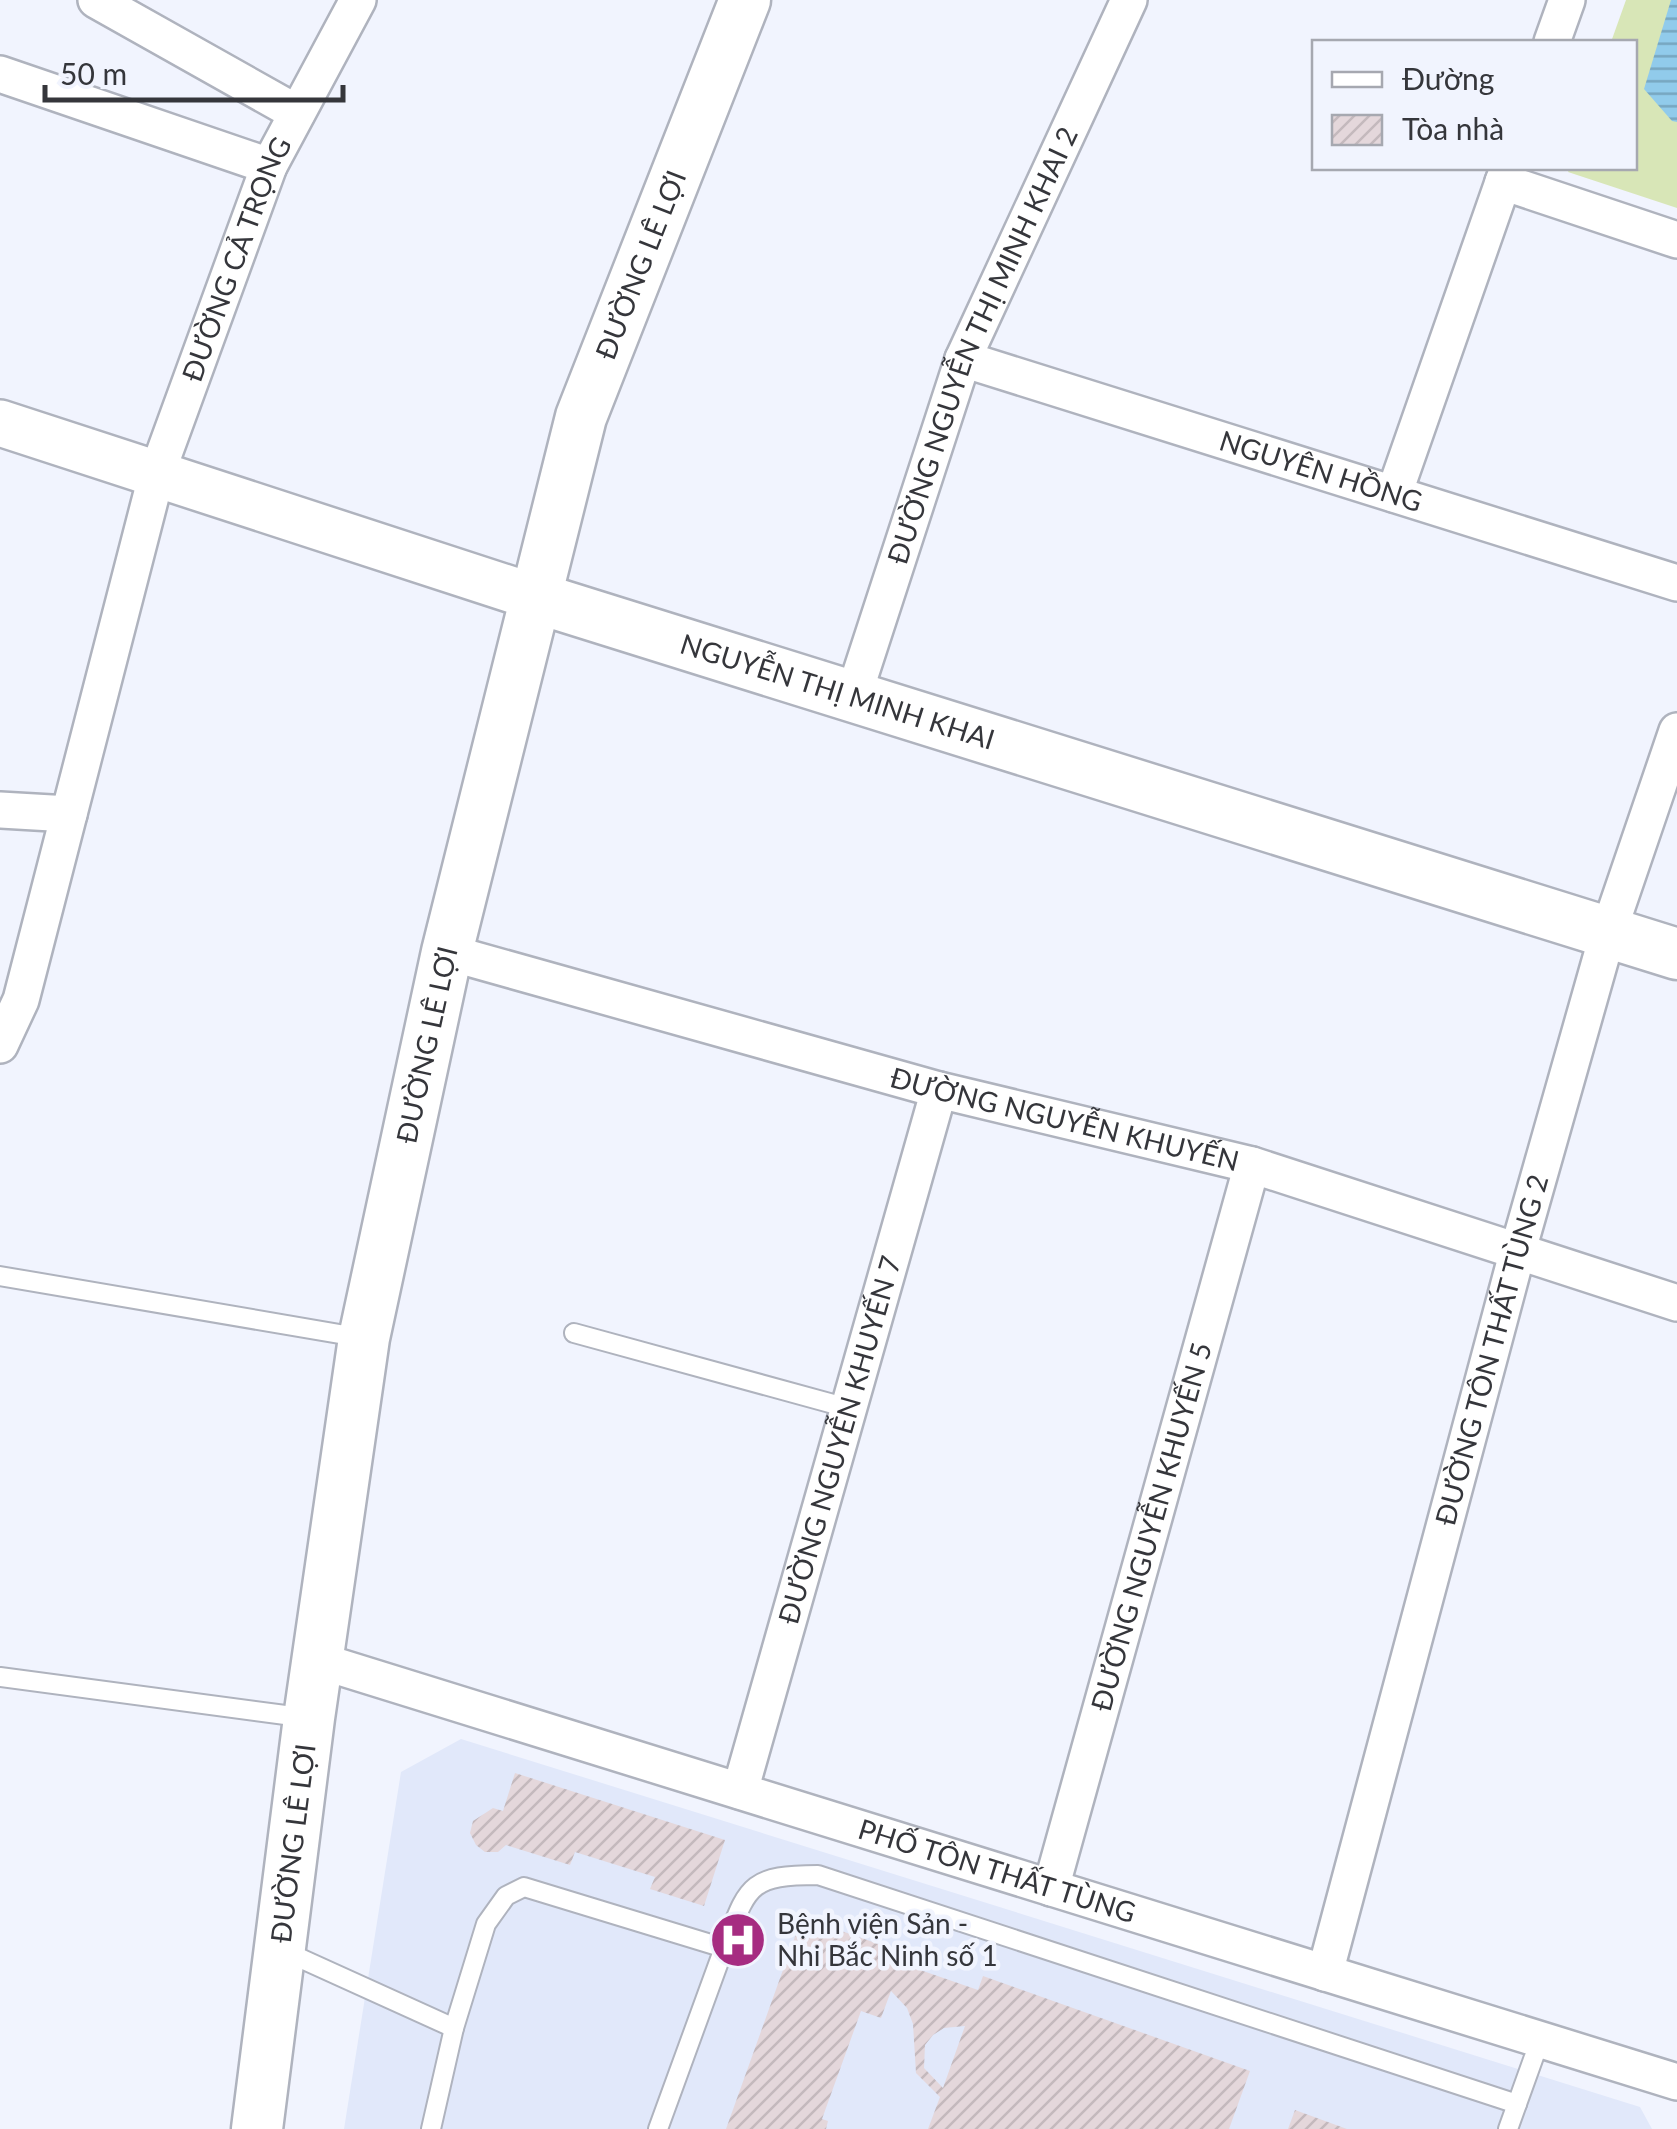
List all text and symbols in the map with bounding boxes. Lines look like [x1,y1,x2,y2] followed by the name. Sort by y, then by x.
[45,40,342,102] scale bar
[1312,40,1637,170] legend
[60,55,127,91] text: 50 m
[1402,60,1494,96] text: Đường
[1402,110,1504,146] text: Tòa nhà
[879,121,1084,568] street label: ĐƯỜNG NGUYỄN THỊ MINH KHAI 2
[174,130,298,386] street label: ĐƯỜNG CẢ TRỌNG
[587,165,692,364] street label: ĐƯỜNG LÊ LỢI
[1216,423,1427,518] street label: NGUYÊN HỒNG
[677,626,999,756] street label: NGUYỄN THỊ MINH KHAI
[388,943,464,1146] street label: ĐƯỜNG LÊ LỢI
[887,1059,1243,1177] street label: ĐƯỜNG NGUYỄN KHUYẾN
[1427,1170,1555,1529] street label: ĐƯỜNG TÔN THẤT TÙNG 2
[770,1252,907,1628] street label: ĐƯỜNG NGUYỄN KHUYẾN 7
[1083,1338,1218,1715] street label: ĐƯỜNG NGUYỄN KHUYẾN 5
[263,1742,322,1945] street label: ĐƯỜNG LÊ LỢI
[854,1811,1140,1929] street label: PHỐ TÔN THẤT TÙNG
[777,1906,998,1972] place label: Bệnh viện Sản - Nhi Bắc Ninh số 1
[708,1910,768,1970] hospital icon: Bệnh viện Sản - Nhi Bắc Ninh số 1

